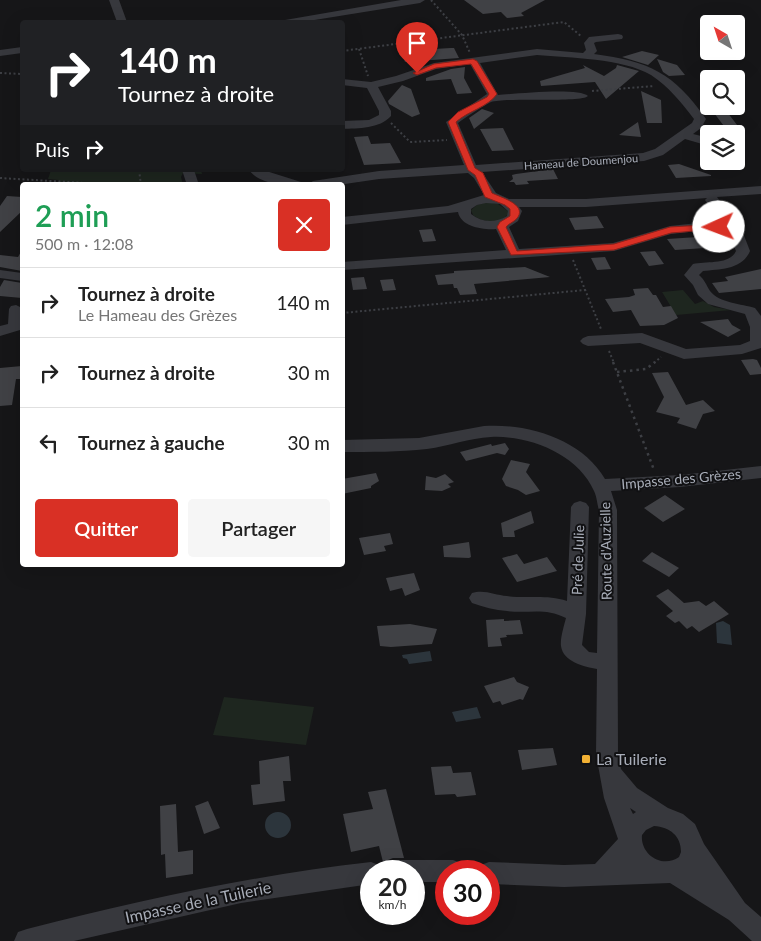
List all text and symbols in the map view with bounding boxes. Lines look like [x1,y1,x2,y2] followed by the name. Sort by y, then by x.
[700,15,745,60] north arrow
[700,15,745,170] map controls
[396,22,438,73] pin
[403,29,431,57] icon: arrive
[118,38,217,80] text: 140 m
[35,40,100,105] icon: right
[700,70,745,115] button: search
[118,80,274,107] text: Tournez à droite
[700,125,745,170] button: layers
[80,135,108,163] icon: right
[35,138,70,161] text: Puis
[523,151,638,172] street label: Hameau de Doumenjou
[35,197,109,233] text: 2 min
[278,199,330,251] button: close
[692,200,744,252] position arrow
[35,234,134,253] text: 500 m · 12:08
[78,282,215,305] text: Tournez à droite
[35,289,63,317] icon: right
[276,291,330,314] text: 140 m
[78,305,237,324] text: Le Hameau des Grèzes
[35,359,63,387] icon: right
[78,361,215,384] text: Tournez à droite
[287,361,330,384] text: 30 m
[35,429,63,457] icon: left
[78,431,225,454] text: Tournez à gauche
[287,431,330,454] text: 30 m
[620,465,742,492] street label: Impasse des Grèzes
[35,499,178,557] button: Quitter
[188,499,330,557] button: Partager
[596,502,615,600] street label: Route d'Auzielle
[568,525,587,595] street label: Pré de Julie
[596,749,667,768] place label: La Tuilerie
[580,753,592,765] marker: La Tuilerie
[435,860,500,925] speed limit sign: 30
[378,871,407,901] text: 20
[123,877,273,926] street label: Impasse de la Tuilerie
[378,897,407,912] text: km/h

